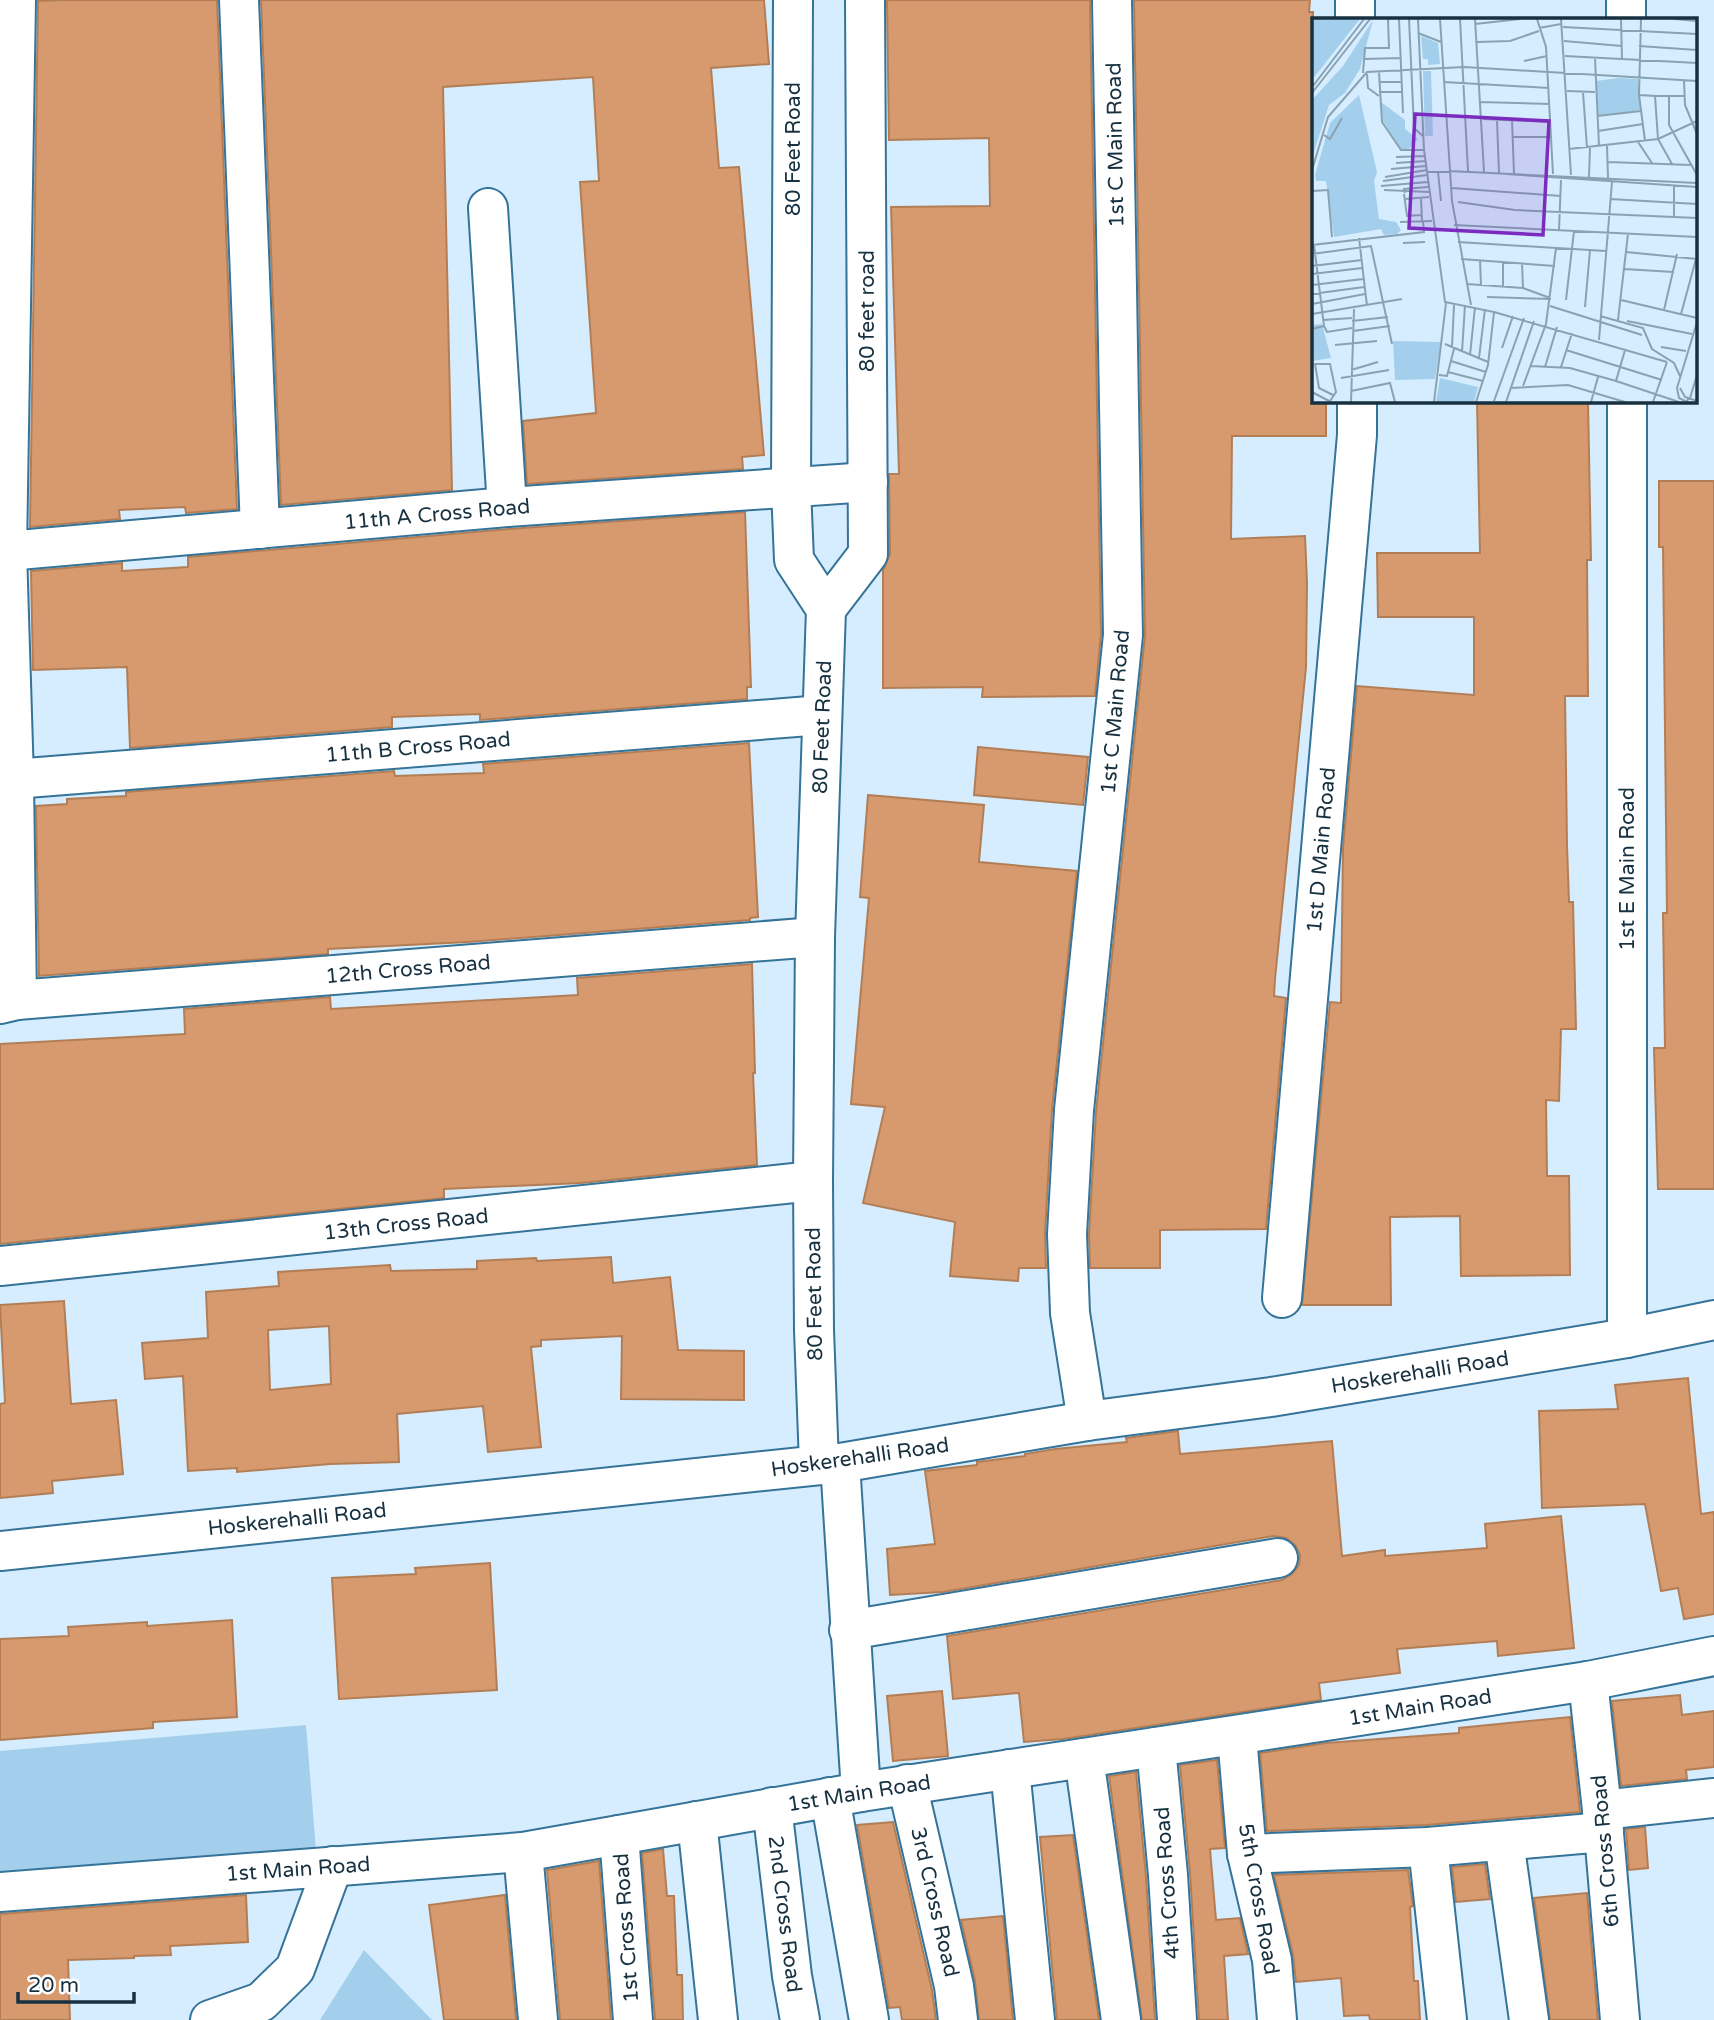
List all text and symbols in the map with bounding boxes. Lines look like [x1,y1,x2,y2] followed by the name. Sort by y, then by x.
[1312,18,1696,402] inset map
[1102,62,1129,228] street label: 1st C Main Road
[781,82,806,216] street label: 80 Feet Road
[855,250,880,372] street label: 80 feet road
[343,494,531,535] street label: 11th A Cross Road
[1096,629,1135,795] street label: 1st C Main Road
[808,660,837,794] street label: 80 Feet Road
[324,727,512,768] street label: 11th B Cross Road
[1302,766,1341,934] street label: 1st D Main Road
[1615,787,1640,951] street label: 1st E Main Road
[324,950,492,989] street label: 12th Cross Road
[322,1203,490,1246] street label: 13th Cross Road
[801,1227,828,1361] street label: 80 Feet Road
[1329,1346,1511,1399] street label: Hoskerehalli Road
[769,1433,951,1482] street label: Hoskerehalli Road
[206,1498,388,1541] street label: Hoskerehalli Road
[1347,1684,1494,1731] street label: 1st Main Road
[786,1770,933,1817] street label: 1st Main Road
[1586,1774,1625,1928] street label: 6th Cross Road
[1150,1806,1185,1960] street label: 4th Cross Road
[1233,1822,1284,1976] street label: 5th Cross Road
[905,1825,964,1979] street label: 3rd Cross Road
[762,1834,807,1994] street label: 2nd Cross Road
[225,1852,371,1887] street label: 1st Main Road
[609,1852,644,2004] street label: 1st Cross Road
[18,1960,133,2004] scale bar
[28,1973,79,1998] text: 20 m

